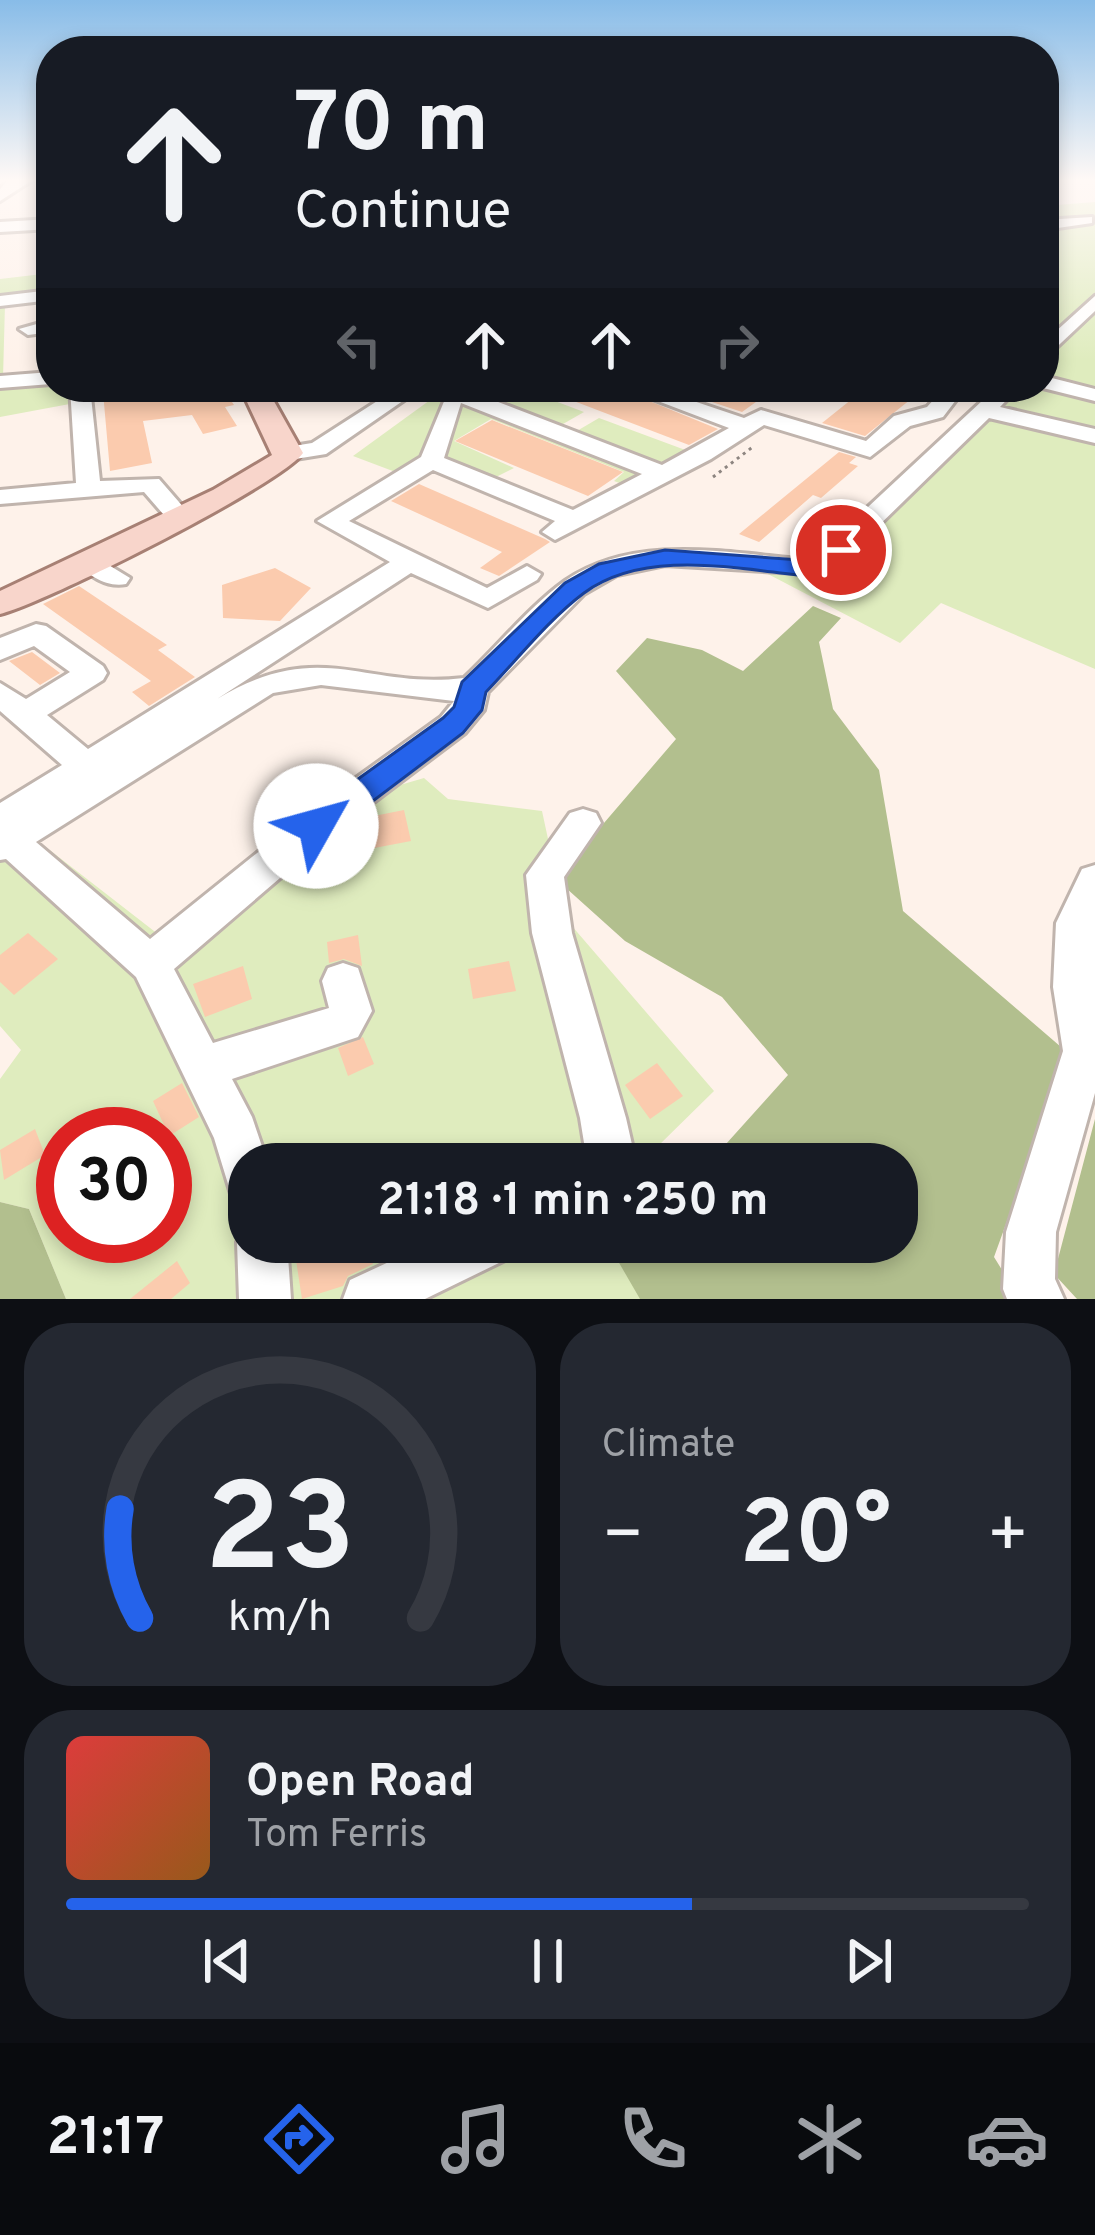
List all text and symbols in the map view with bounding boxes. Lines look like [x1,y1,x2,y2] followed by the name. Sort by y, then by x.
[294,75,489,181] text: 70 m
[96,84,252,240] icon: ahead
[294,179,511,248] text: Continue
[326,312,392,378] icon: left
[452,312,518,378] icon: ahead
[578,312,644,378] icon: ahead
[704,312,770,378] icon: right
[790,499,892,601] pin
[808,517,874,583] icon: arrive
[253,763,379,889] position arrow
[36,1107,192,1263] speed limit sign: 30
[378,1174,768,1231] text: 21:18 · 1 min · 250 m
[602,1422,735,1471] text: Climate
[204,1457,355,1615] text: 23
[739,1482,891,1595] text: 20°
[602,1497,644,1580] text: −
[986,1497,1029,1580] text: +
[228,1591,332,1645] text: km/h
[246,1755,474,1812] text: Open Road
[246,1812,427,1861] text: Tom Ferris
[194,1928,260,1994] icon: previous
[515,1928,581,1994] icon: pause
[836,1928,902,1994] icon: next
[257,2097,341,2181] icon: directions
[434,2097,518,2181] icon: music
[611,2097,695,2181] icon: phone
[788,2097,872,2181] icon: climate
[965,2097,1049,2181] icon: car
[46,2105,165,2174] text: 21:17

